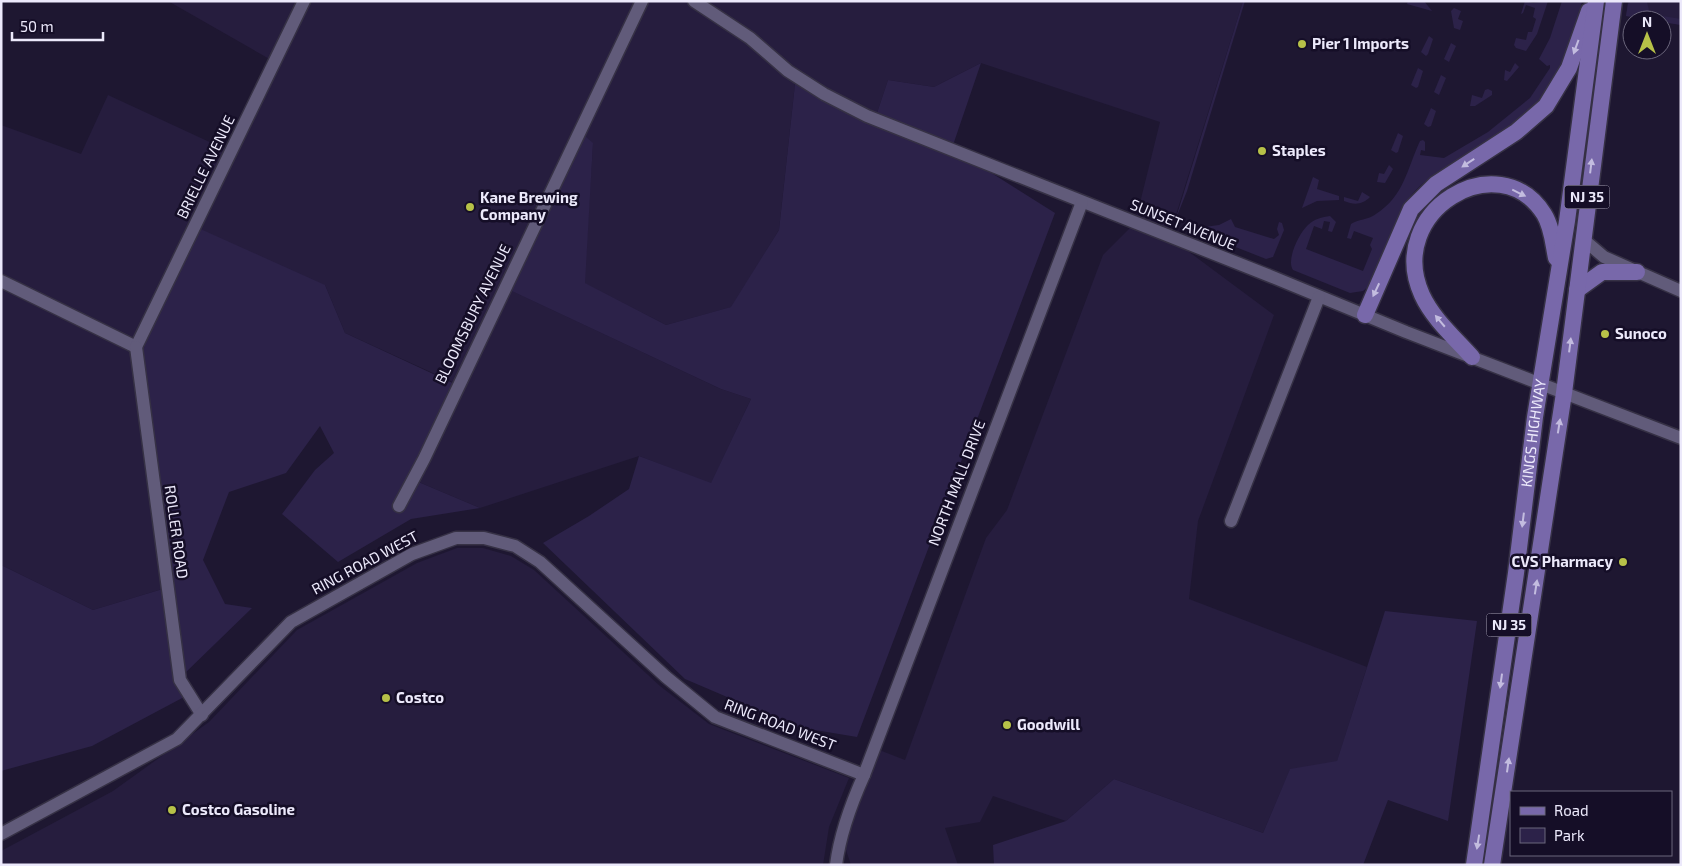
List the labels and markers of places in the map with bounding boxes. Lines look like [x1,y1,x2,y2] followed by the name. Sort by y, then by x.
[1312,34,1409,52] place label: Pier 1 Imports
[1296,38,1308,50] marker: Pier 1 Imports
[1272,141,1326,159] place label: Staples
[1256,145,1268,157] marker: Staples
[480,188,578,224] place label: Kane Brewing Company
[464,201,476,213] marker: Kane Brewing Company
[1615,324,1667,342] place label: Sunoco
[1599,328,1611,340] marker: Sunoco
[1511,552,1613,571] place label: CVS Pharmacy
[1617,556,1629,568] marker: CVS Pharmacy
[396,688,444,706] place label: Costco
[380,692,392,704] marker: Costco
[1017,715,1080,733] place label: Goodwill
[1001,719,1013,731] marker: Goodwill
[182,800,295,818] place label: Costco Gasoline
[166,804,178,816] marker: Costco Gasoline

